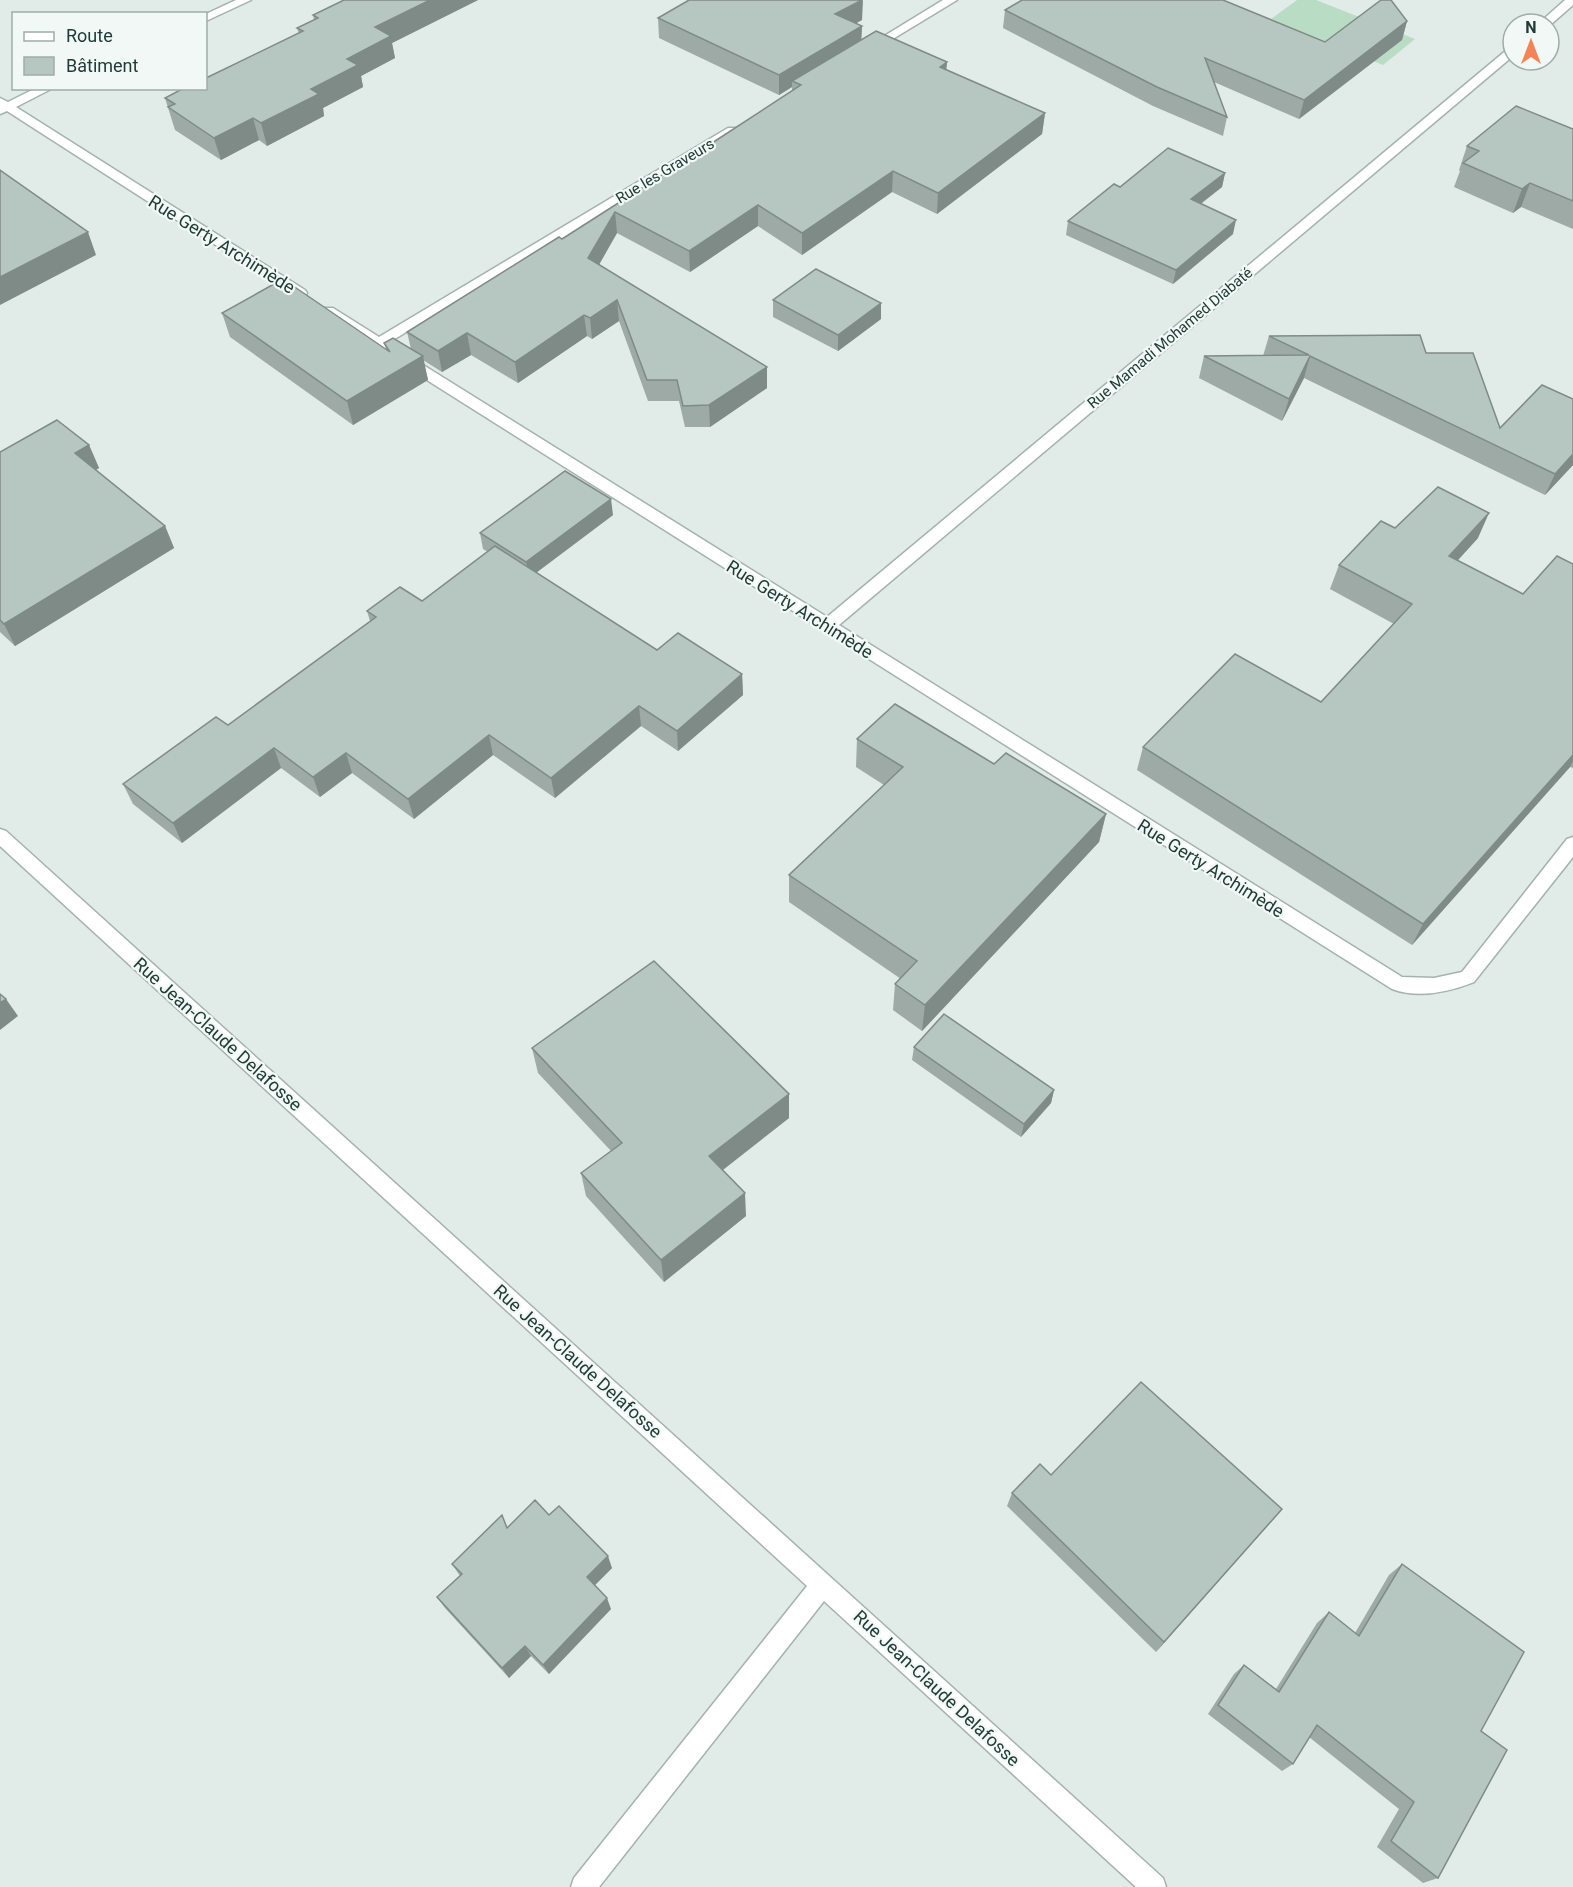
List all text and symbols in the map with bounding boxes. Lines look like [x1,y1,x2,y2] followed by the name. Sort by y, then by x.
[12,12,207,90] legend
[1501,12,1561,72] north arrow
[1525,18,1537,37] text: N
[66,25,113,46] text: Route
[66,55,139,76] text: Bâtiment
[613,135,717,207] street label: Rue les Graveurs
[145,190,299,298] street label: Rue Gerty Archimède
[1084,264,1256,412] street label: Rue Mamadi Mohamed Diabaté
[723,555,877,663] street label: Rue Gerty Archimède
[1134,814,1288,922] street label: Rue Gerty Archimède
[129,953,307,1115] street label: Rue Jean-Claude Delafosse
[489,1280,667,1442] street label: Rue Jean-Claude Delafosse
[850,1606,1024,1770] street label: Rue Jean-Claude Delafosse

